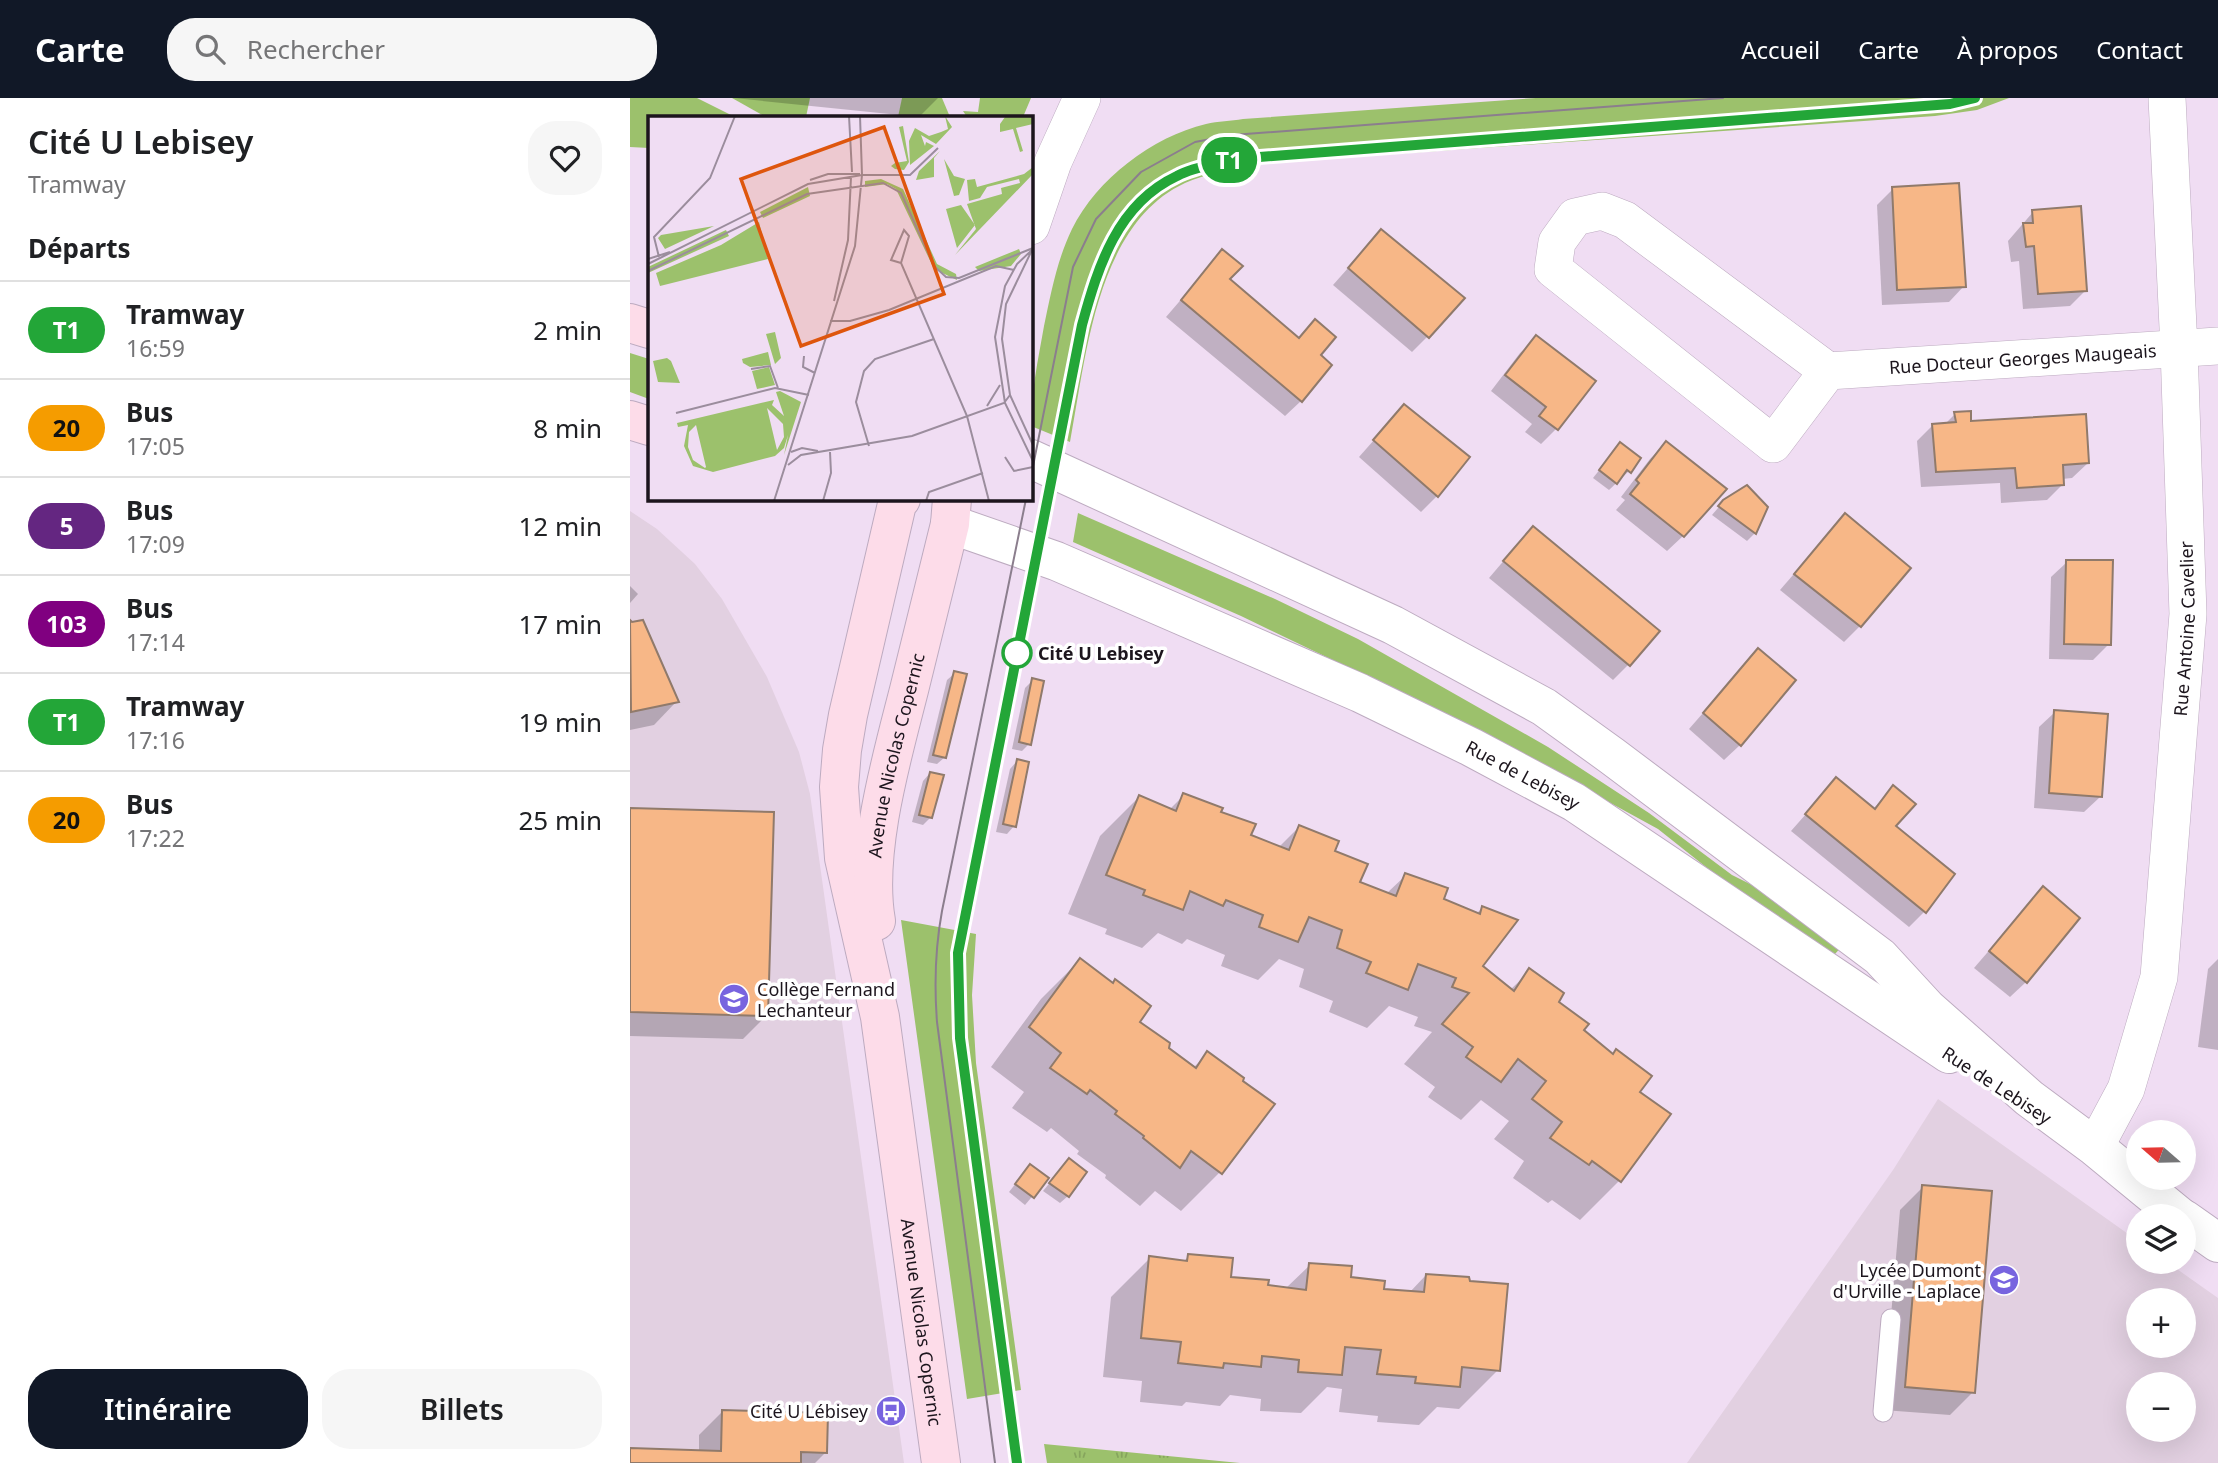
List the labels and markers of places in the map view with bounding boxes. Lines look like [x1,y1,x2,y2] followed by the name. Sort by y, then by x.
[1002,638,1032,668] marker: Cité U Lebisey
[1038,641,1164,665] place label: Cité U Lebisey
[757,977,895,1022] place label: Collège Fernand Lechanteur
[717,982,751,1016] school or university icon: Collège Fernand Lechanteur
[1833,1258,1981,1303] place label: Lycée Dumont d'Urville - Laplace
[1987,1263,2021,1297] school or university icon: Lycée Dumont d'Urville - Laplace
[874,1394,908,1428] bus stop icon: Cité U Lébisey
[750,1399,869,1423] place label: Cité U Lébisey

